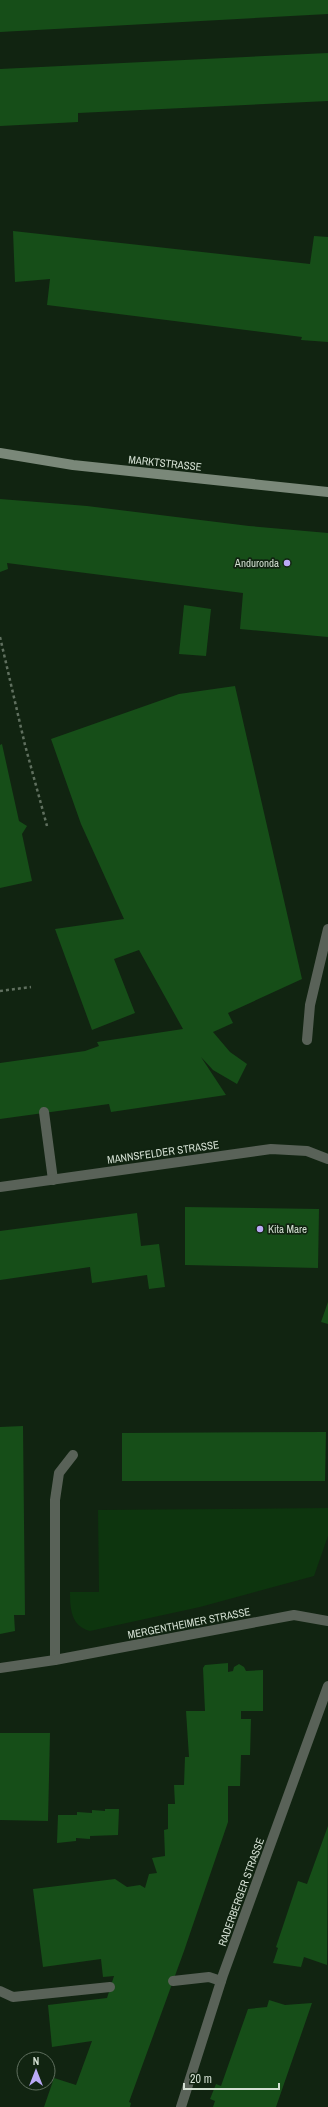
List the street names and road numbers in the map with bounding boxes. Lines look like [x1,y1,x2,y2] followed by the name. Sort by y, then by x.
[128,452,202,474] street label: MARKTSTRASSE
[106,1137,220,1167] street label: MANNSFELDER STRASSE
[126,1604,252,1642] street label: MERGENTHEIMER STRASSE
[215,1836,267,1948] street label: RADERBERGER STRASSE

